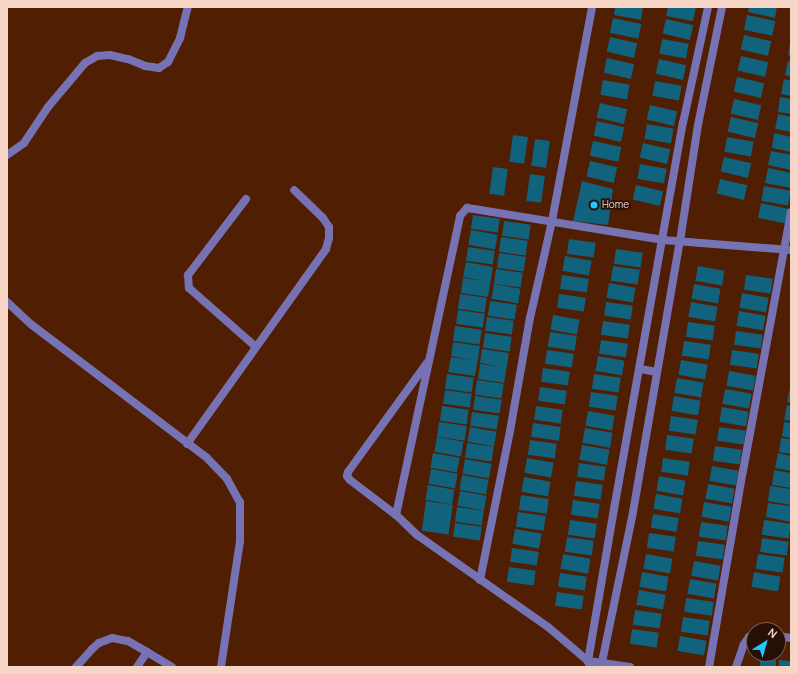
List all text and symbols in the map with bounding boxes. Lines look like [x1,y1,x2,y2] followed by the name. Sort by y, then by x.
[602,199,629,211] place label: Home
[589,200,599,210] marker: Home
[746,622,786,662] north arrow
[765,624,781,641] text: N

